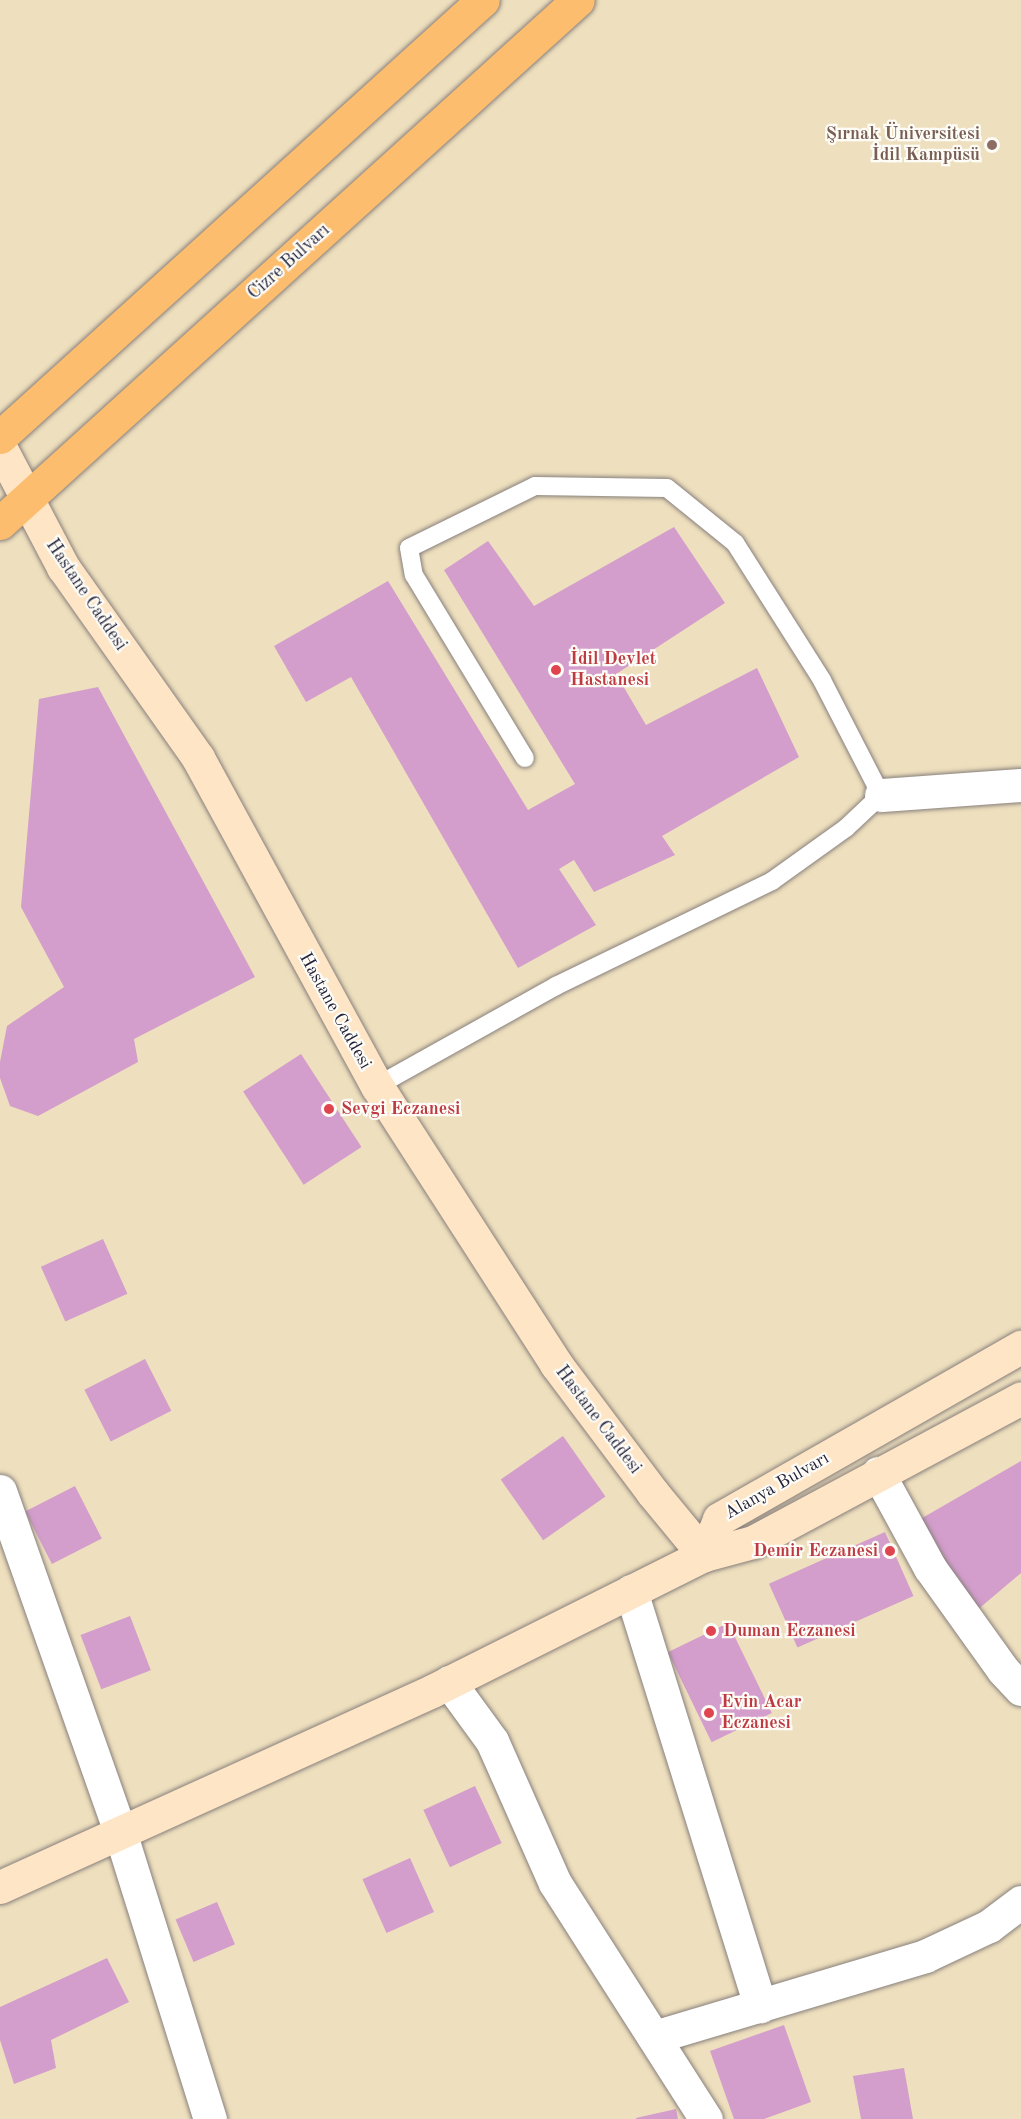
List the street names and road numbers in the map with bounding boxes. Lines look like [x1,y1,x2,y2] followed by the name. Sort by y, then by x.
[244,220,334,304] street label: Cizre Bulvarı
[41,535,131,655] street label: Hastane Caddesi
[294,949,376,1073] street label: Hastane Caddesi
[550,1362,646,1478] street label: Hastane Caddesi
[721,1447,833,1525] street label: Alanya Bulvarı

